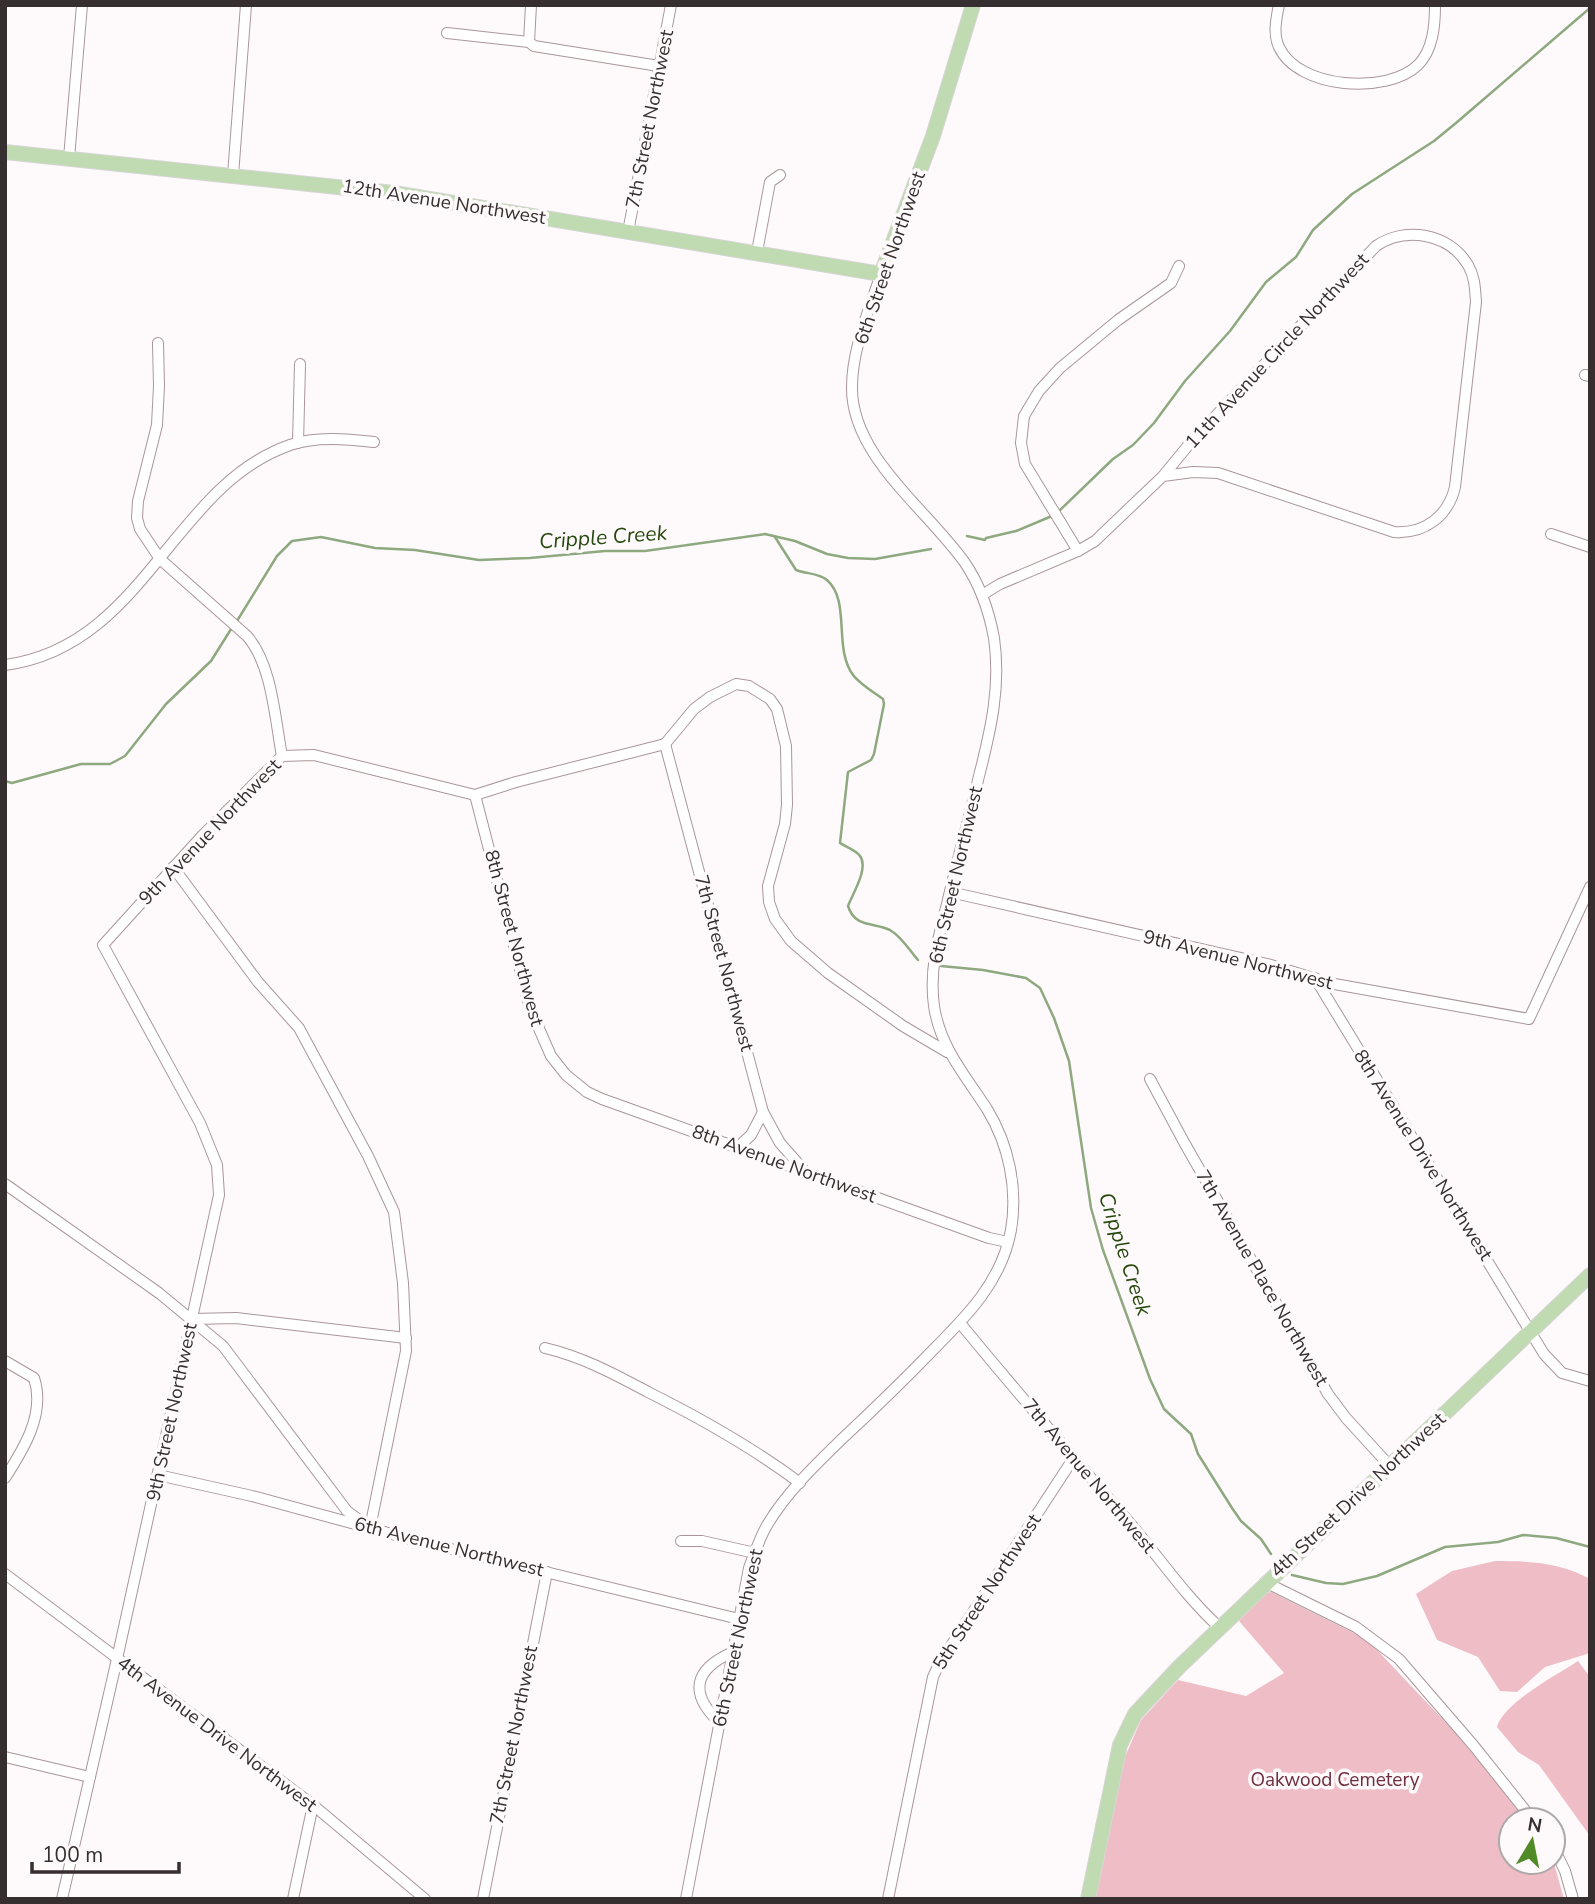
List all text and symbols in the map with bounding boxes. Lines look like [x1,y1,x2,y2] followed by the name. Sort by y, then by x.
[620,27,680,211] street label: 7th Street Northwest
[848,168,932,348] street label: 6th Street Northwest
[340,173,548,231] street label: 12th Avenue Northwest
[1179,247,1375,454] street label: 11th Avenue Circle Northwest
[538,519,668,555] water label: Cripple Creek
[133,753,287,911] street label: 9th Avenue Northwest
[923,783,989,966] street label: 6th Street Northwest
[478,847,550,1029] street label: 8th Street Northwest
[688,872,760,1054] street label: 7th Street Northwest
[1141,924,1336,996] street label: 9th Avenue Northwest
[1347,1045,1499,1266] street label: 8th Avenue Drive Northwest
[688,1119,880,1210] street label: 8th Avenue Northwest
[1189,1165,1335,1391] street label: 7th Avenue Place Northwest
[1092,1189,1158,1320] water label: Cripple Creek
[140,1320,204,1503] street label: 9th Street Northwest
[1017,1393,1162,1559] street label: 7th Avenue Northwest
[1265,1406,1452,1583] street label: 4th Street Drive Northwest
[927,1509,1047,1675] street label: 5th Street Northwest
[352,1511,547,1583] street label: 6th Avenue Northwest
[706,1546,770,1729] street label: 6th Street Northwest
[484,1643,544,1827] street label: 7th Street Northwest
[112,1650,323,1818] street label: 4th Avenue Drive Northwest
[1250,1767,1420,1793] park label: Oakwood Cemetery
[1497,1806,1567,1876] north arrow
[1526,1811,1544,1839] text: N
[32,1830,178,1874] scale bar
[42,1841,103,1869] text: 100 m

